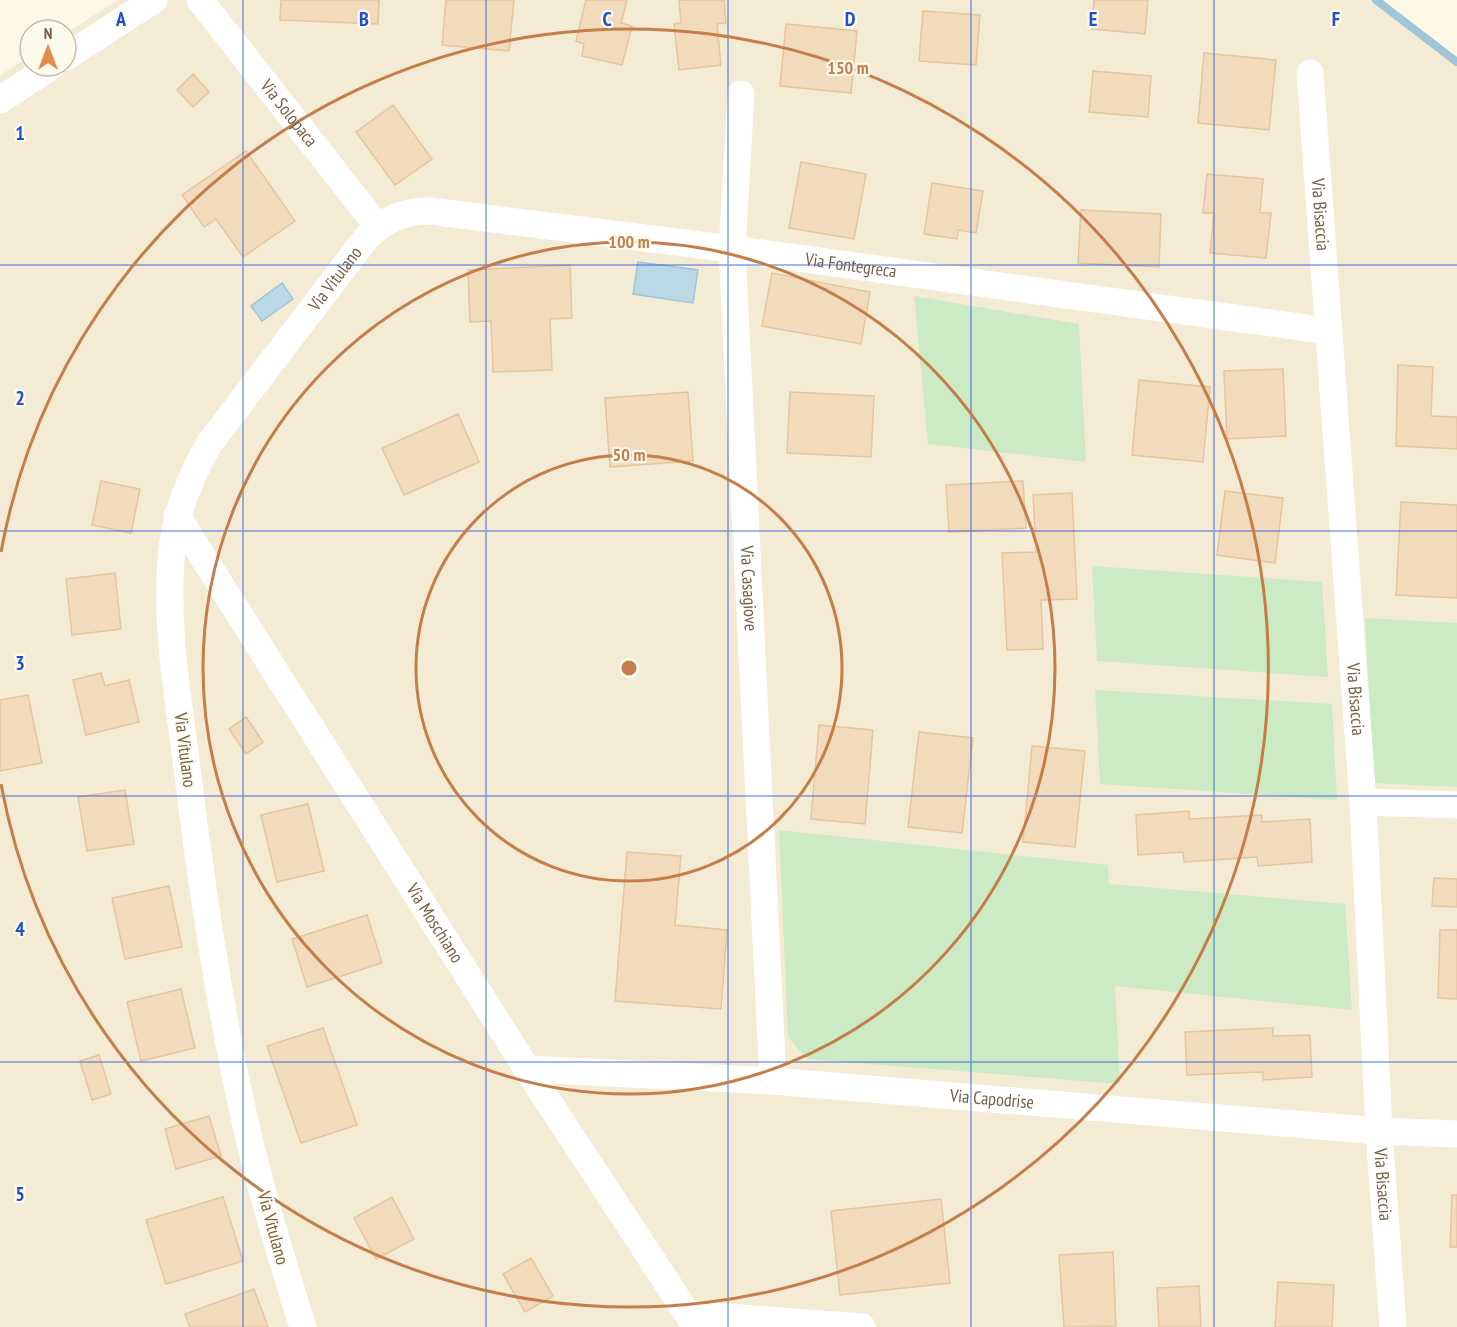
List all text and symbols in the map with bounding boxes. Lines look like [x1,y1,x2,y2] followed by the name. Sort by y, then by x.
[115,6,127,32] text: A
[359,6,369,32] text: B
[602,6,612,32] text: C
[845,6,856,32] text: D
[1089,6,1097,32] text: E
[1332,6,1340,32] text: F
[18,18,78,78] north arrow
[44,23,52,43] text: N
[827,56,869,79] text: 150 m
[255,74,323,151] street label: Via Solopaca
[15,120,25,146] text: 1
[1307,177,1335,252] street label: Via Bisaccia
[608,230,650,253] text: 100 m
[302,241,367,316] street label: Via Vitulano
[803,247,898,283] street label: Via Fontegreca
[15,385,25,411] text: 2
[613,443,645,466] text: 50 m
[736,544,763,632] street label: Via Casagiove
[15,650,25,676] text: 3
[619,658,639,678] centre of rings
[1342,661,1370,736] street label: Via Bisaccia
[169,710,202,789] street label: Via Vitulano
[401,878,469,967] street label: Via Moschiano
[15,916,25,942] text: 4
[948,1084,1035,1113] street label: Via Capodrise
[1369,1146,1397,1222] street label: Via Bisaccia
[15,1181,25,1207] text: 5
[252,1188,294,1267] street label: Via Vitulano

